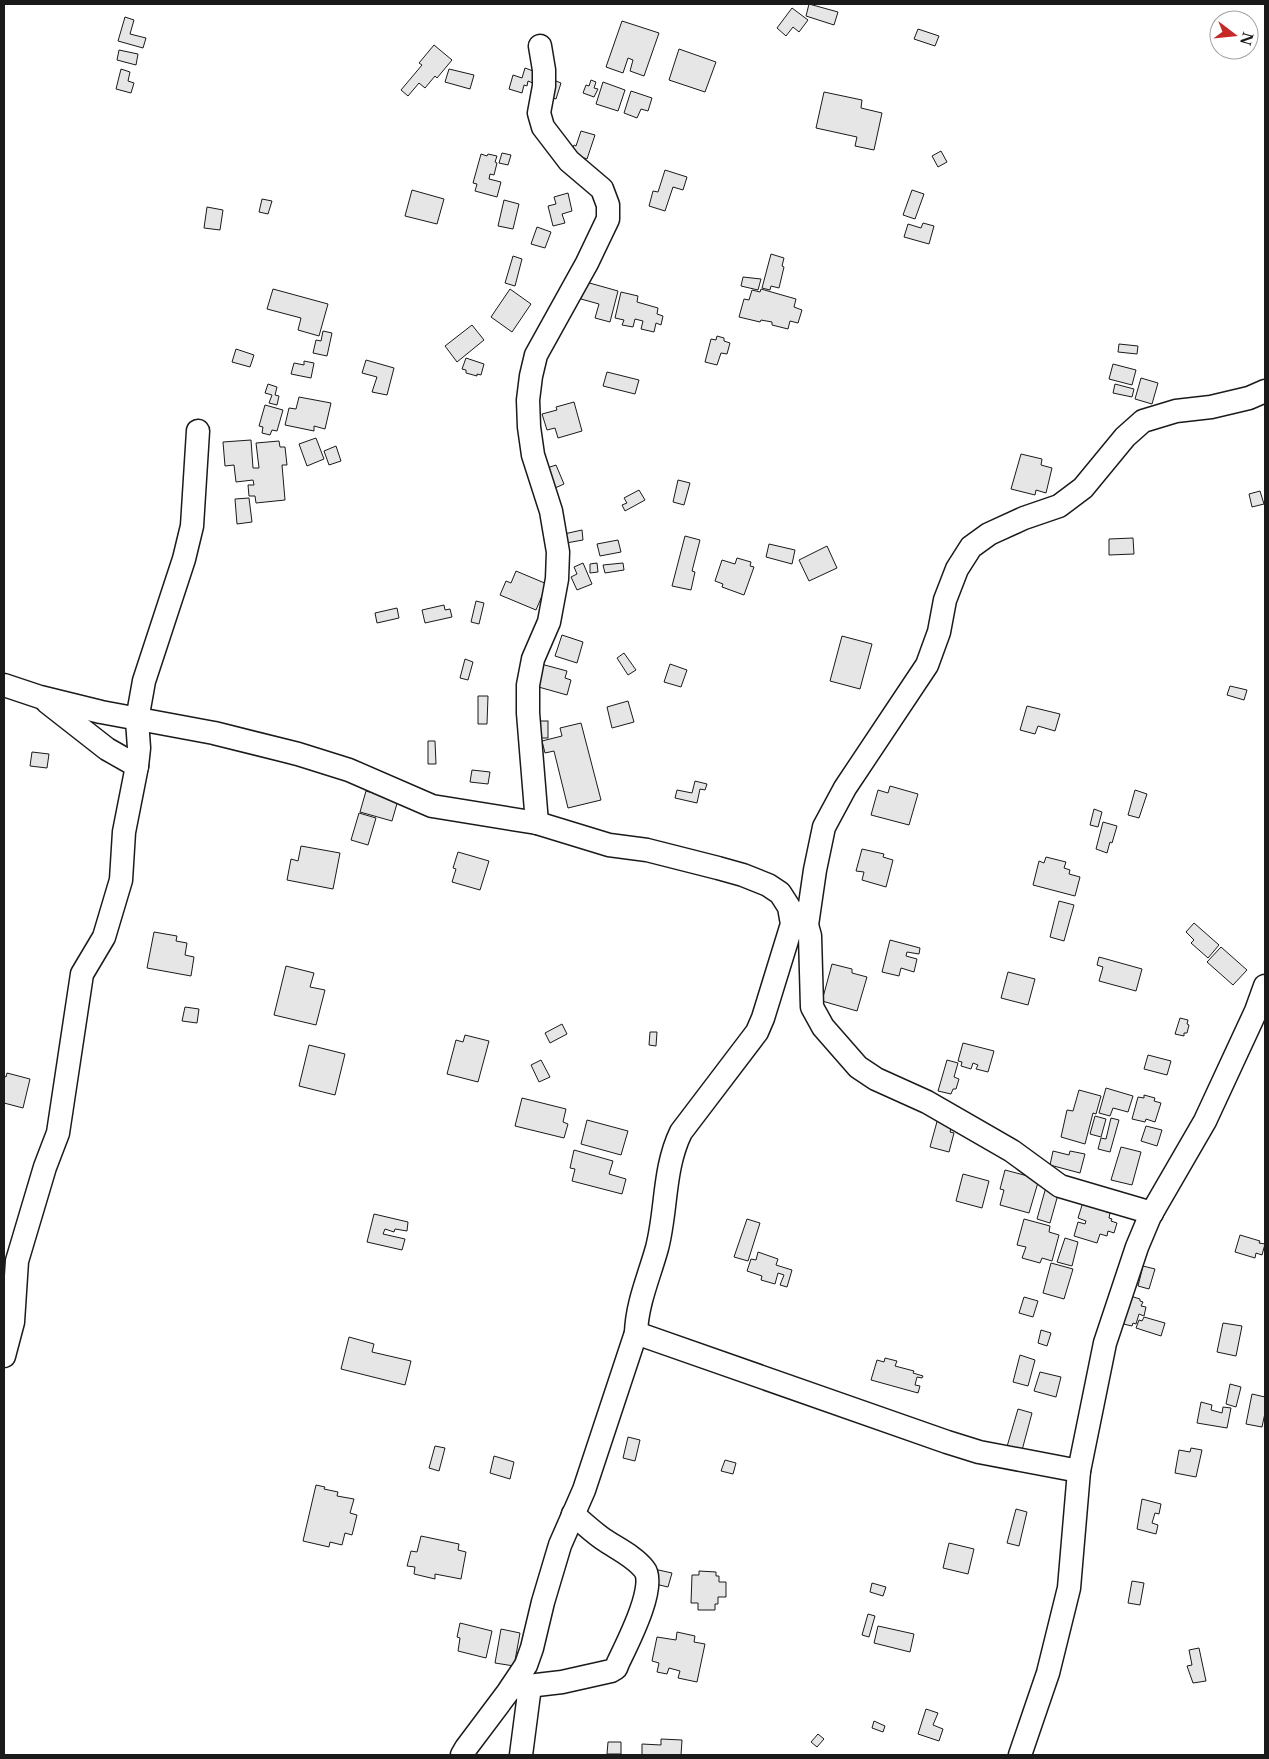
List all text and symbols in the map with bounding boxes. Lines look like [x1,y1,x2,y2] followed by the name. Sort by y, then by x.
[1209,10,1259,60] north arrow
[1236,30,1257,47] text: N

